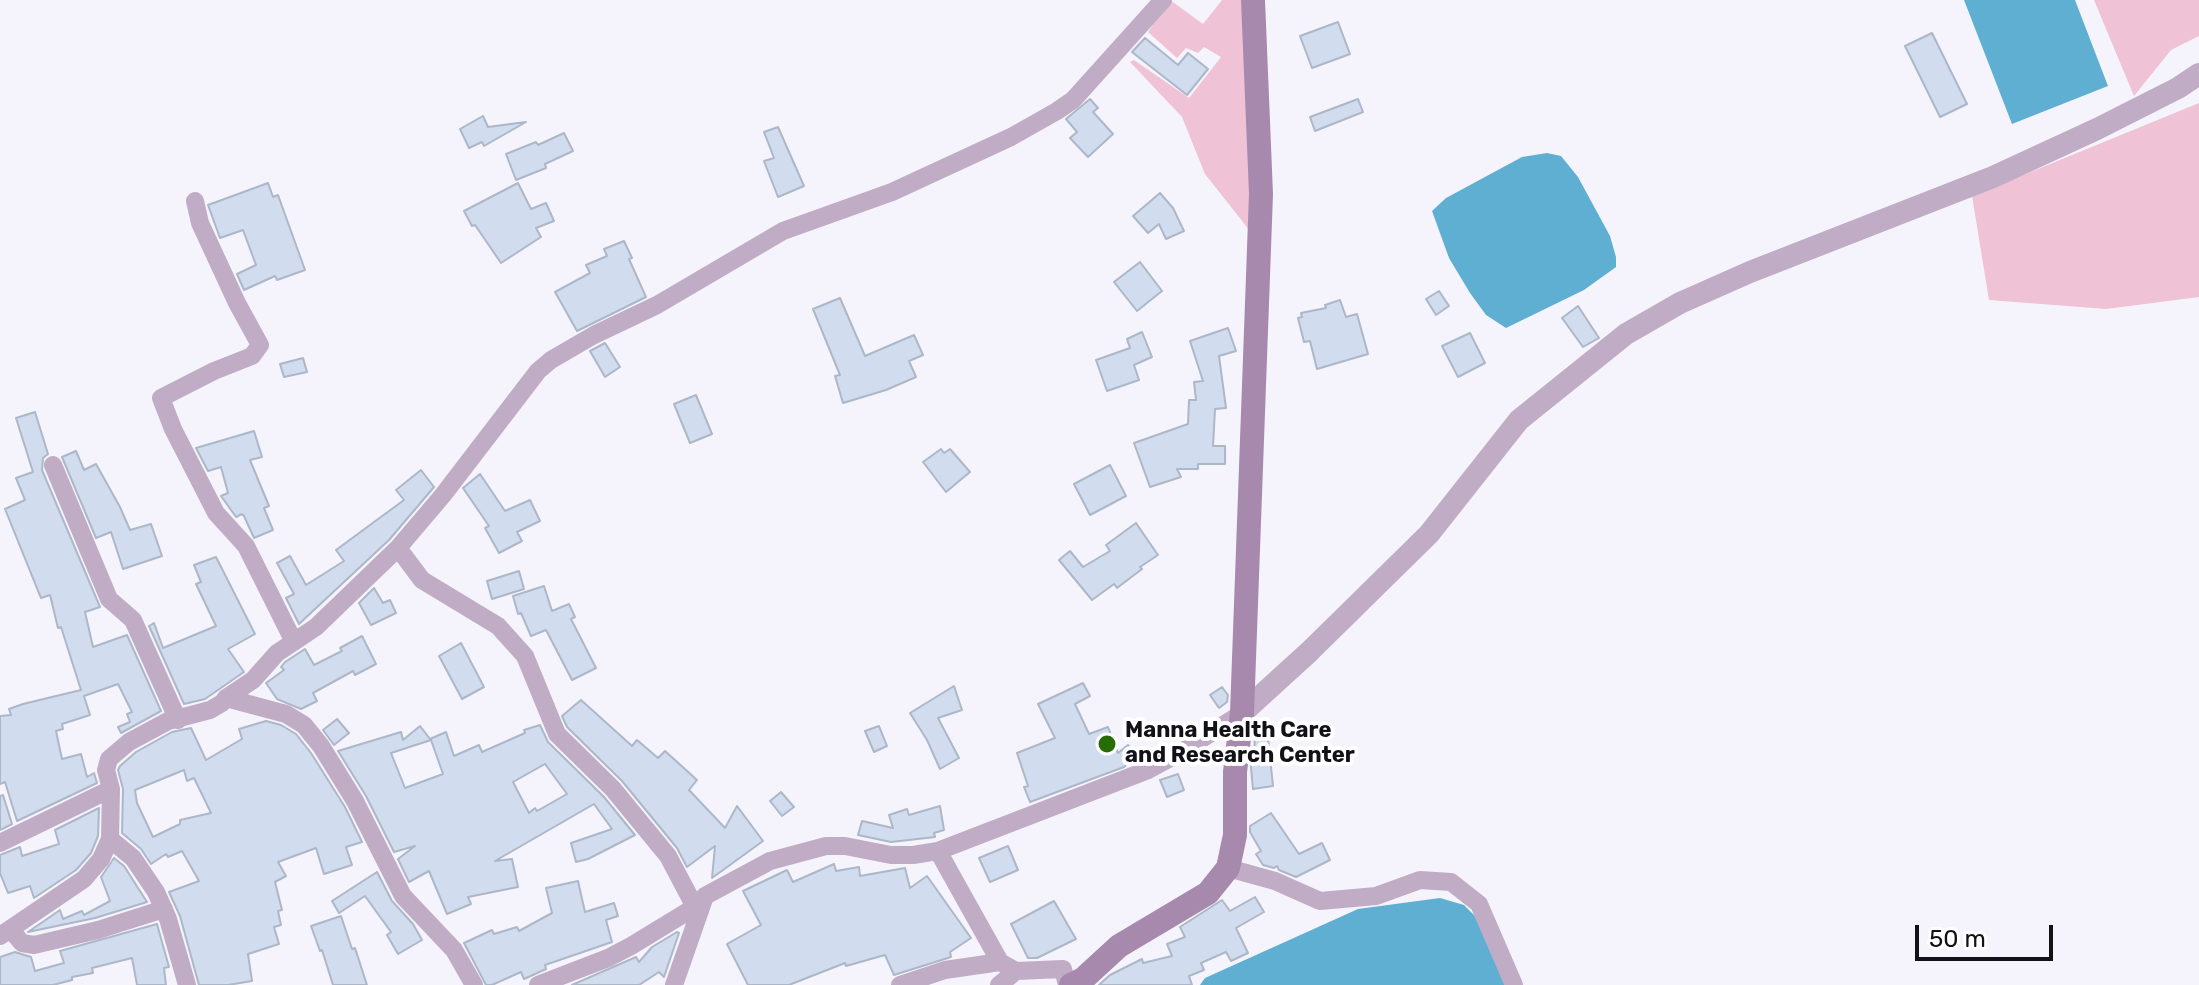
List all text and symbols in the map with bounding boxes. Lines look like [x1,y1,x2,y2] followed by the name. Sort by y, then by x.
[1125,718,1355,770] place label: Manna Health Care and Research Center
[1096,733,1118,755] marker: Manna Health Care and Research Center
[1919,909,2057,959] scale bar
[1929,925,1986,953] text: 50 m

